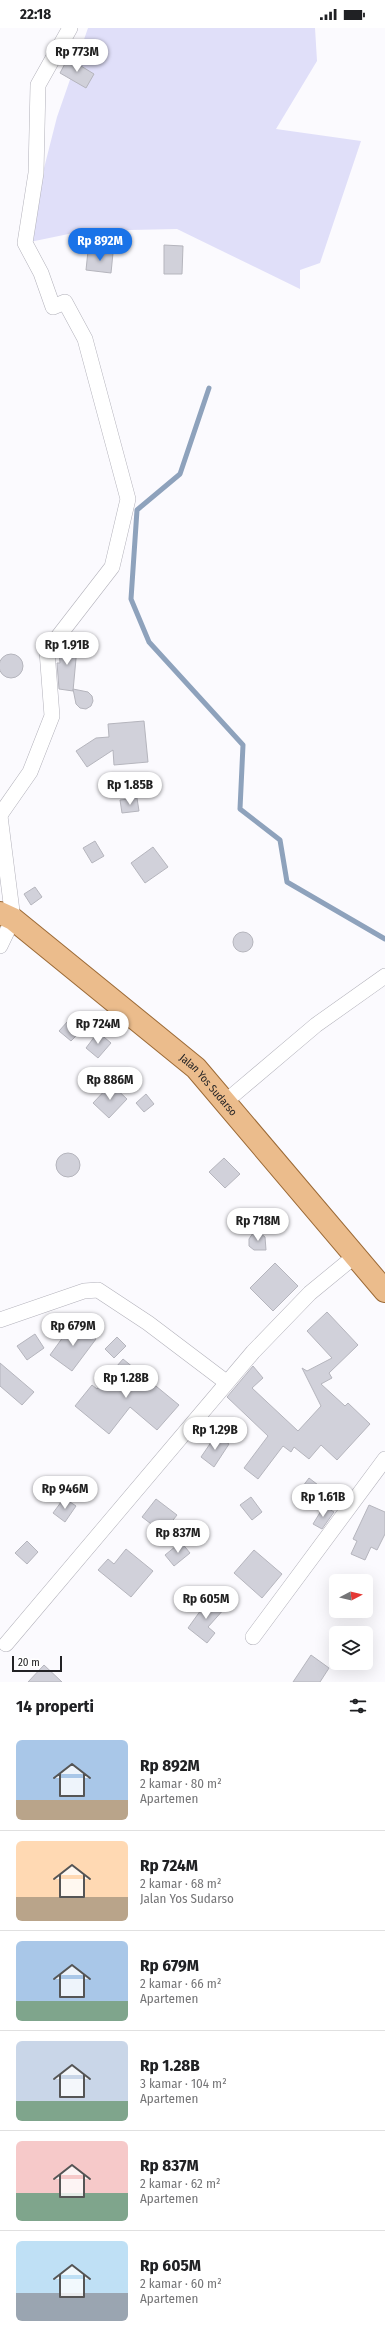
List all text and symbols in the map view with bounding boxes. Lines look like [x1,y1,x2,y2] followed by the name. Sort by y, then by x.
[20,5,51,23] text: 22:18
[40,39,114,73] pin: Rp 773M
[55,44,99,59] text: Rp 773M
[63,228,137,262] pin: Rp 892M
[77,233,123,248] text: Rp 892M
[26,632,108,666] pin: Rp 1.91B
[45,637,89,652] text: Rp 1.91B
[89,772,171,806] pin: Rp 1.85B
[107,777,153,792] text: Rp 1.85B
[61,1011,135,1045] pin: Rp 724M
[76,1016,120,1031] text: Rp 724M
[177,1051,240,1119] street label: Jalan Yos Sudarso
[73,1067,147,1101] pin: Rp 886M
[87,1072,133,1087] text: Rp 886M
[221,1208,295,1242] pin: Rp 718M
[236,1213,280,1228] text: Rp 718M
[36,1313,110,1347] pin: Rp 679M
[50,1318,96,1333] text: Rp 679M
[85,1365,167,1399] pin: Rp 1.28B
[103,1370,149,1385] text: Rp 1.28B
[174,1417,256,1451] pin: Rp 1.29B
[192,1422,238,1437] text: Rp 1.29B
[28,1476,102,1510] pin: Rp 946M
[42,1481,88,1496] text: Rp 946M
[282,1484,364,1518] pin: Rp 1.61B
[301,1489,345,1504] text: Rp 1.61B
[141,1520,215,1554] pin: Rp 837M
[156,1525,200,1540] text: Rp 837M
[329,1574,373,1618] north arrow
[329,1574,373,1670] map controls
[169,1586,243,1620] pin: Rp 605M
[183,1591,229,1606] text: Rp 605M
[329,1626,373,1670] button: layers
[12,1654,62,1673] scale bar
[18,1656,40,1669] text: 20 m
[347,1695,369,1717] icon: filters
[16,1696,94,1717] text: 14 properti
[140,1755,200,1776] text: Rp 892M
[48,1756,96,1804] icon: home
[140,1776,222,1791] text: 2 kamar · 80 m²
[140,1791,198,1806] text: Apartemen
[140,1855,198,1876] text: Rp 724M
[48,1857,96,1905] icon: home
[140,1876,221,1891] text: 2 kamar · 68 m²
[140,1891,234,1906] text: Jalan Yos Sudarso
[140,1955,199,1976] text: Rp 679M
[48,1957,96,2005] icon: home
[140,1976,221,1991] text: 2 kamar · 66 m²
[140,1991,198,2006] text: Apartemen
[140,2055,200,2076] text: Rp 1.28B
[48,2057,96,2105] icon: home
[140,2076,227,2091] text: 3 kamar · 104 m²
[140,2091,198,2106] text: Apartemen
[140,2155,199,2176] text: Rp 837M
[48,2157,96,2205] icon: home
[140,2176,221,2191] text: 2 kamar · 62 m²
[140,2191,198,2206] text: Apartemen
[140,2255,201,2276] text: Rp 605M
[48,2257,96,2305] icon: home
[140,2276,222,2291] text: 2 kamar · 60 m²
[140,2291,198,2306] text: Apartemen

